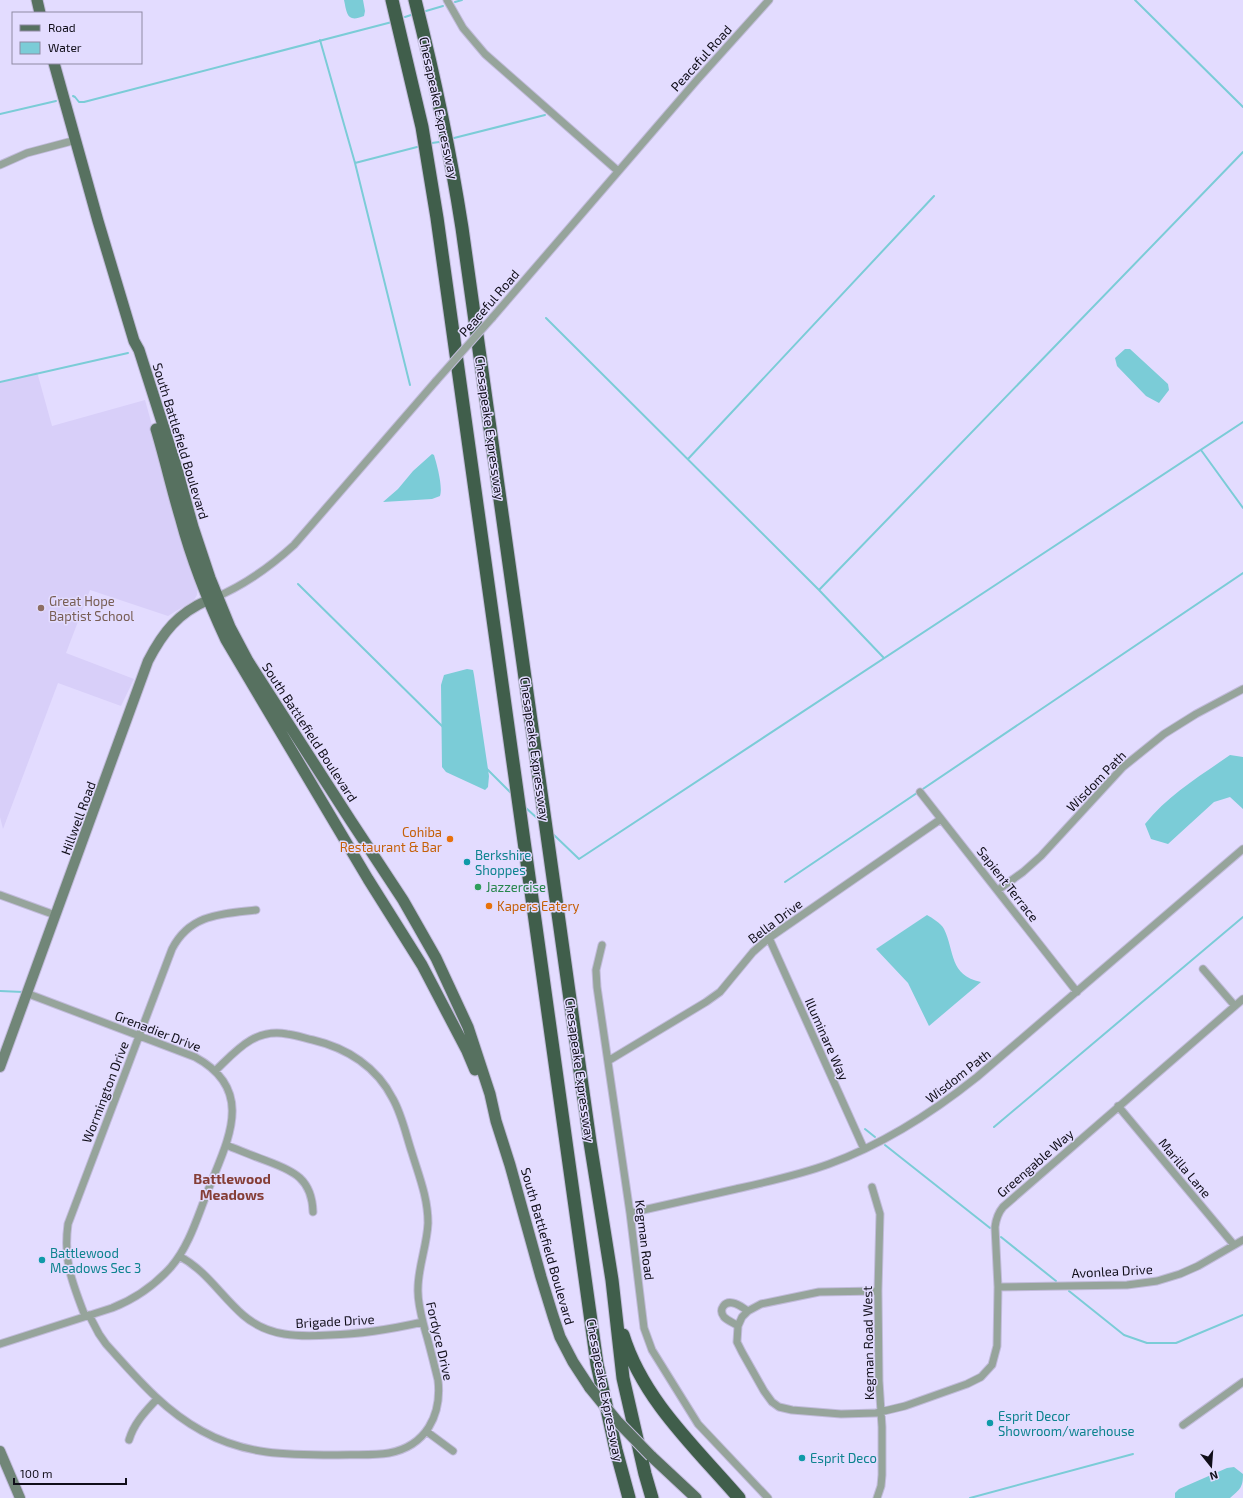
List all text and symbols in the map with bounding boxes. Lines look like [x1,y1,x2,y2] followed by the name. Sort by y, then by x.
[12,12,142,64] legend
[48,20,76,34] text: Road
[667,22,735,94] street label: Peaceful Road
[416,35,462,181] street label: Chesapeake Expressway
[48,40,82,54] text: Water
[456,266,522,340] street label: Peaceful Road
[472,355,508,501] street label: Chesapeake Expressway
[150,361,212,521] street label: South Battlefield Boulevard
[49,593,134,624] place label: Great Hope Baptist School
[36,603,46,613] marker: Great Hope Baptist School
[259,659,361,805] street label: South Battlefield Boulevard
[517,676,553,822] street label: Chesapeake Expressway
[1063,747,1129,815] street label: Wisdom Path
[57,779,99,857] street label: Hillwell Road
[340,824,442,855] place label: Cohiba Restaurant & Bar
[445,834,455,844] marker: Cohiba Restaurant & Bar
[974,843,1042,925] street label: Sapient Terrace
[475,847,531,878] place label: Berkshire Shoppes
[462,857,472,867] marker: Berkshire Shoppes
[486,879,546,895] place label: Jazzercise
[473,882,483,892] marker: Jazzercise
[745,895,805,947] street label: Bella Drive
[497,898,580,914] place label: Kapers Eatery
[484,901,494,911] marker: Kapers Eatery
[802,995,852,1083] street label: Illuminare Way
[562,997,598,1143] street label: Chesapeake Expressway
[113,1007,203,1055] street label: Grenadier Drive
[78,1039,132,1145] street label: Wormington Drive
[922,1046,994,1106] street label: Wisdom Path
[993,1125,1077,1201] street label: Greengable Way
[1155,1135,1215,1201] street label: Marilla Lane
[518,1166,578,1326] street label: South Battlefield Boulevard
[193,1170,271,1203] district label: Battlewood Meadows
[632,1199,658,1281] street label: Kegman Road
[50,1245,141,1276] place label: Battlewood Meadows Sec 3
[37,1255,47,1265] marker: Battlewood Meadows Sec 3
[1071,1261,1153,1281] street label: Avonlea Drive
[859,1286,877,1400] street label: Kegman Road West
[423,1300,457,1382] street label: Fordyce Drive
[295,1311,375,1331] street label: Brigade Drive
[583,1317,627,1463] street label: Chesapeake Expressway
[998,1408,1134,1439] place label: Esprit Decor Showroom/warehouse
[985,1418,995,1428] marker: Esprit Decor Showroom/warehouse
[1191,1446,1231,1486] north arrow
[810,1450,877,1466] place label: Esprit Deco
[797,1453,807,1463] marker: Esprit Deco
[14,1460,126,1486] scale bar
[20,1466,52,1480] text: 100 m
[1208,1469,1220,1483] text: N

